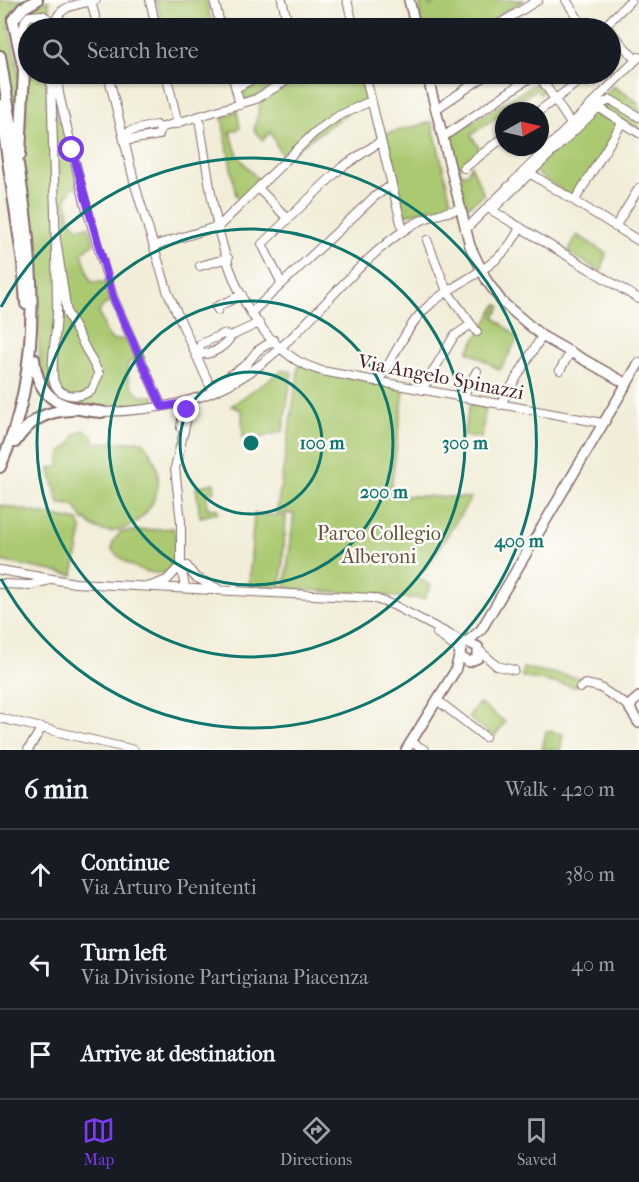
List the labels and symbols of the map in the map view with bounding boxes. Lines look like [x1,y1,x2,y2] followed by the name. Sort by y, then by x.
[495,102,549,156] north arrow
[58,136,84,162] route start
[355,349,526,404] street label: Via Angelo Spinazzi
[173,396,199,422] route end
[241,433,261,453] centre of rings
[299,433,346,454] text: 100 m
[442,433,489,454] text: 300 m
[360,482,409,503] text: 200 m
[317,522,441,568] park label: Parco Collegio Alberoni
[493,531,545,552] text: 400 m

